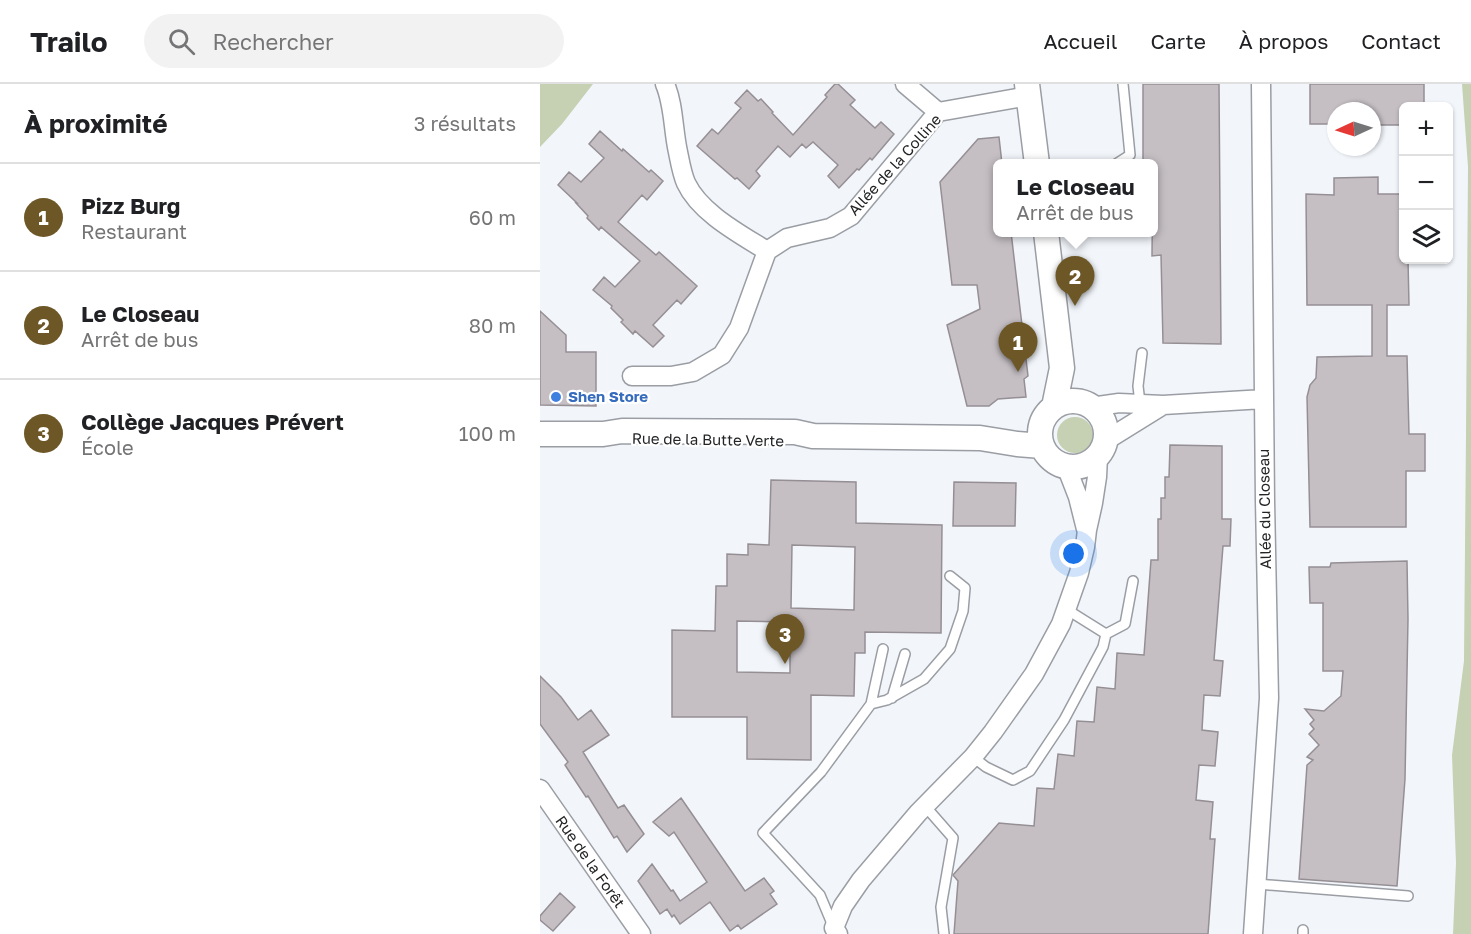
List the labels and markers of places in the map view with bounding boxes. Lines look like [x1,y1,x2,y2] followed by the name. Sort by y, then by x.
[1056,256,1094,306] pin: 2
[998,322,1038,372] pin: 1
[568,387,648,405] place label: Shen Store
[549,390,563,404] marker: Shen Store
[766,614,804,664] pin: 3

